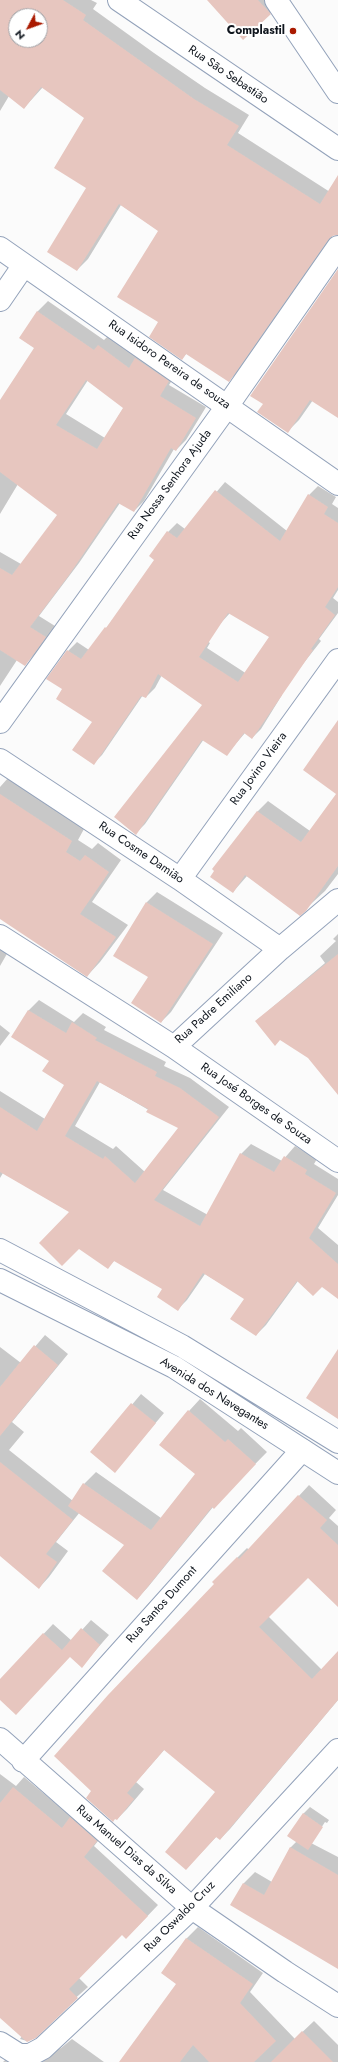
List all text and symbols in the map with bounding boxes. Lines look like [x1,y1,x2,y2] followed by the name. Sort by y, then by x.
[8,8,48,48] north arrow
[227,24,285,38] place label: Complastil
[288,26,298,36] marker: Complastil
[11,27,29,44] text: N
[185,43,271,107] street label: Rua São Sebastião
[105,317,233,413] street label: Rua Isidoro Pereira de souza
[125,427,215,543] street label: Rua Nossa Senhora Ajuda
[228,730,290,808] street label: Rua Jovino Vieira
[96,819,186,887] street label: Rua Cosme Damião
[173,971,255,1047] street label: Rua Padre Emiliano
[198,1060,314,1148] street label: Rua José Borges de Souza
[157,1355,271,1433] street label: Avenida dos Navegantes
[124,1564,200,1646] street label: Rua Santos Dumont
[73,1803,179,1897] street label: Rua Manuel Dias da Silva
[142,1879,218,1955] street label: Rua Oswaldo Cruz

